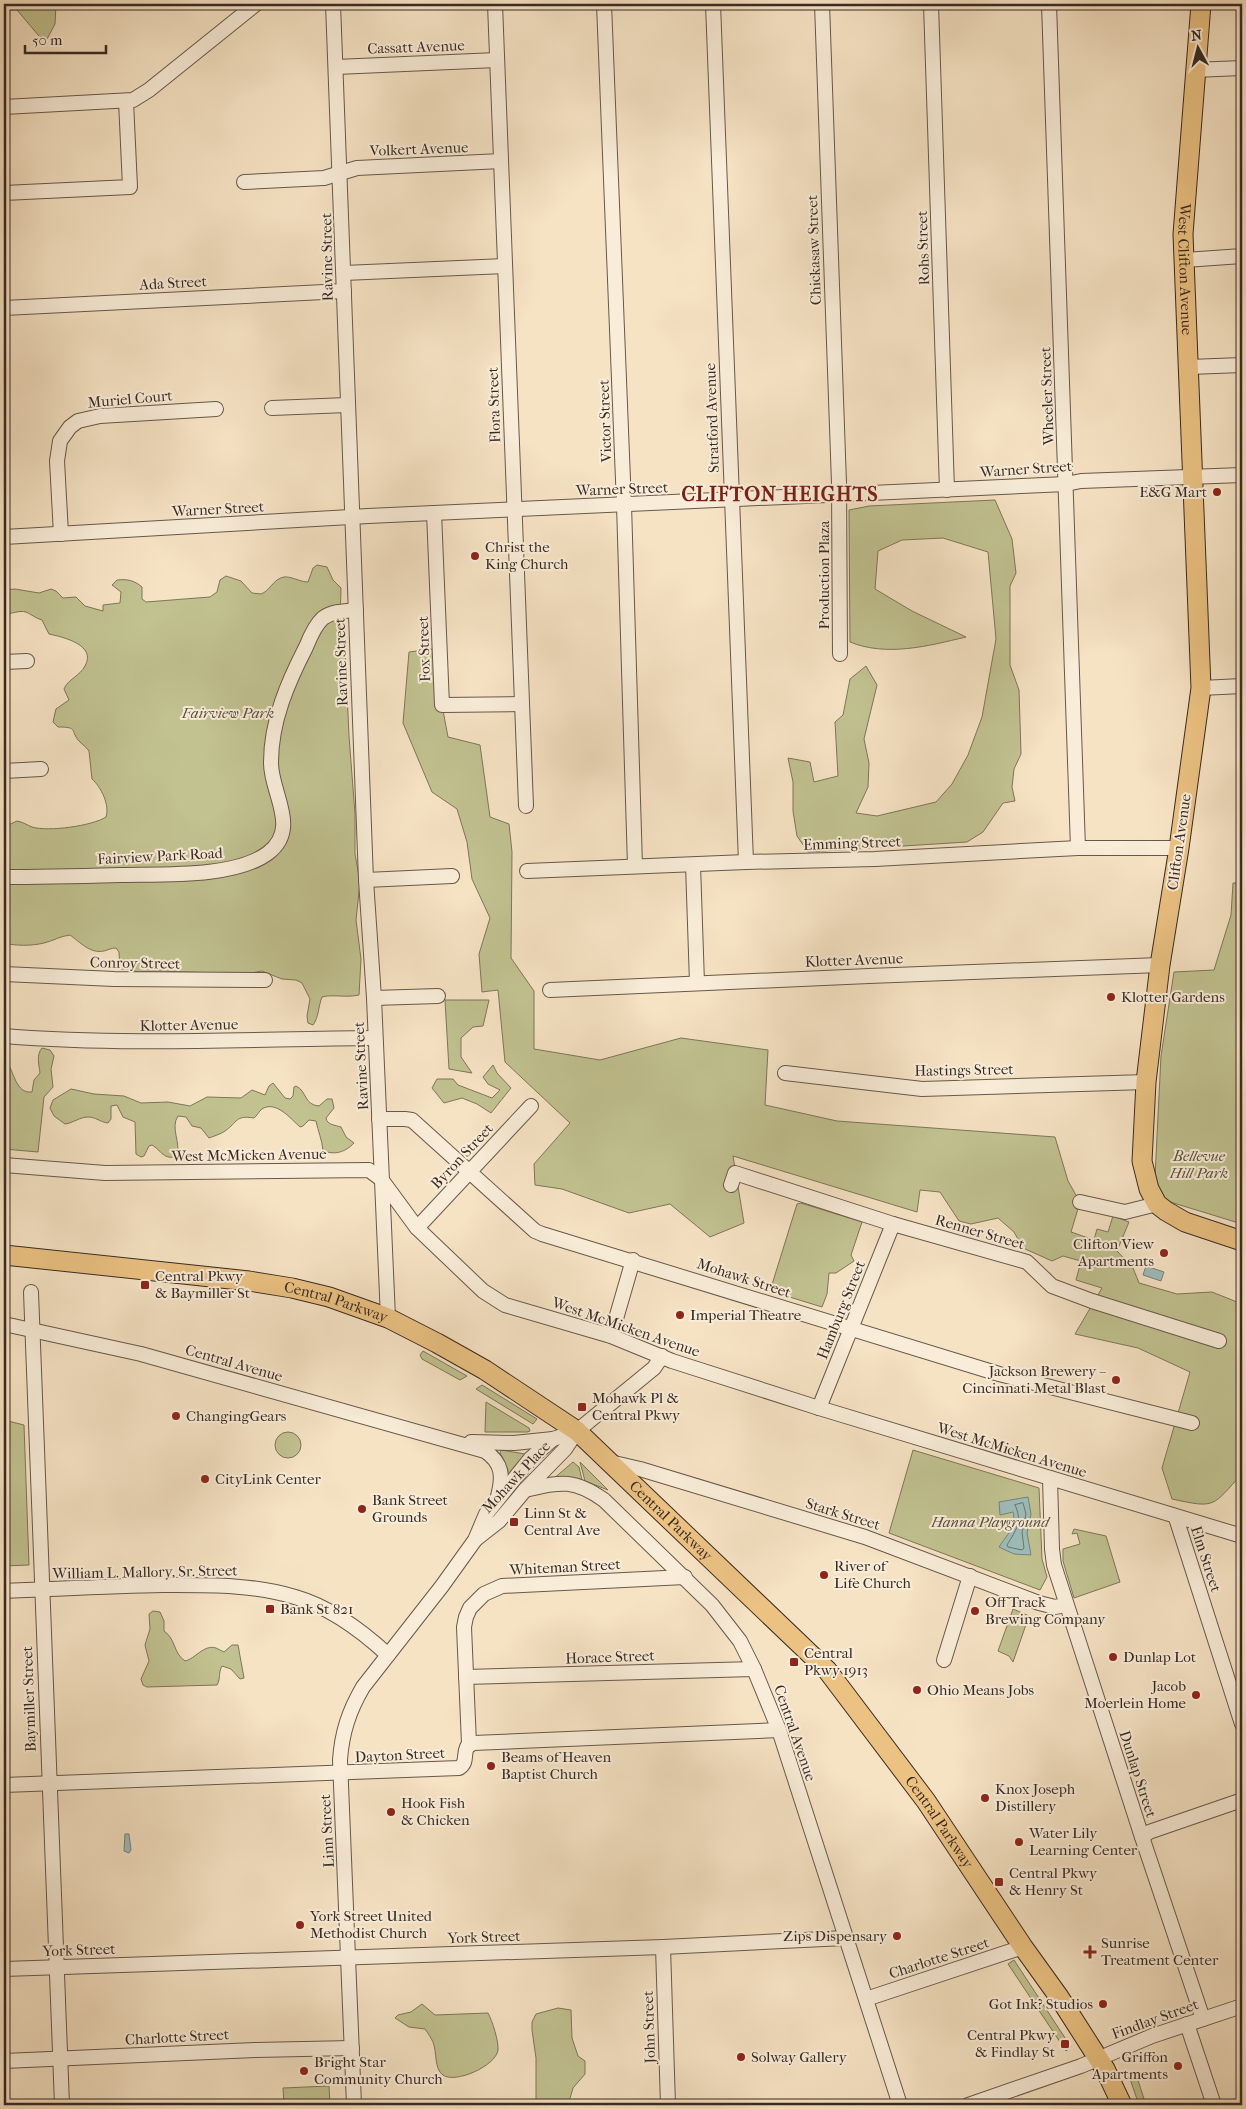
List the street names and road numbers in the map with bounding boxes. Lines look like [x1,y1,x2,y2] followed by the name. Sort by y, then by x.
[367,36,466,58] street label: Cassatt Avenue
[368,138,469,160] street label: Volkert Avenue
[803,194,825,305] street label: Chickasaw Street
[1174,202,1196,336] street label: West Clifton Avenue
[913,210,933,286] street label: Rohs Street
[317,212,337,301] street label: Ravine Street
[138,272,208,294] street label: Ada Street
[1036,346,1058,447] street label: Wheeler Street
[701,362,723,473] street label: Stratford Avenue
[484,366,504,443] street label: Flora Street
[595,379,615,464] street label: Victor Street
[87,386,174,412] street label: Muriel Court
[978,457,1073,481] street label: Warner Street
[575,478,669,500] street label: Warner Street
[170,498,265,520] street label: Warner Street
[815,519,833,629] street label: Production Plaza
[414,615,434,682] street label: Fox Street
[330,617,352,707] street label: Ravine Street
[1163,792,1195,891] street label: Clifton Avenue
[803,832,902,854] street label: Emming Street
[97,844,224,868] street label: Fairview Park Road
[804,949,904,971] street label: Klotter Avenue
[90,953,181,973] street label: Conroy Street
[140,1015,239,1035] street label: Klotter Avenue
[350,1021,372,1111] street label: Ravine Street
[914,1060,1014,1080] street label: Hastings Street
[427,1119,497,1193] street label: Byron Street
[170,1145,327,1165] street label: West McMicken Avenue
[933,1211,1027,1254] street label: Renner Street
[695,1254,794,1302] street label: Mohawk Street
[813,1258,869,1362] street label: Hamburg Street
[283,1278,391,1327] street label: Central Parkway
[549,1293,703,1361] street label: West McMicken Avenue
[183,1340,285,1386] street label: Central Avenue
[934,1418,1089,1481] street label: West McMicken Avenue
[478,1437,554,1517] street label: Mohawk Place
[626,1477,717,1565] street label: Central Parkway
[804,1494,883,1534] street label: Stark Street
[1187,1524,1225,1595] street label: Elm Street
[508,1555,622,1579] street label: Whiteman Street
[51,1561,238,1583] street label: William L. Mallory, Sr. Street
[18,1645,40,1752] street label: Baymiller Street
[565,1646,656,1668] street label: Horace Street
[770,1683,820,1784] street label: Central Avenue
[1115,1728,1161,1821] street label: Dunlap Street
[354,1744,446,1766] street label: Dayton Street
[901,1772,978,1872] street label: Central Parkway
[316,1793,338,1868] street label: Linn Street
[446,1927,521,1947] street label: York Street
[887,1933,992,1983] street label: Charlotte Street
[41,1940,116,1960] street label: York Street
[639,1990,659,2065] street label: John Street
[1109,1995,1201,2043] street label: Findlay Street
[124,2025,230,2049] street label: Charlotte Street

